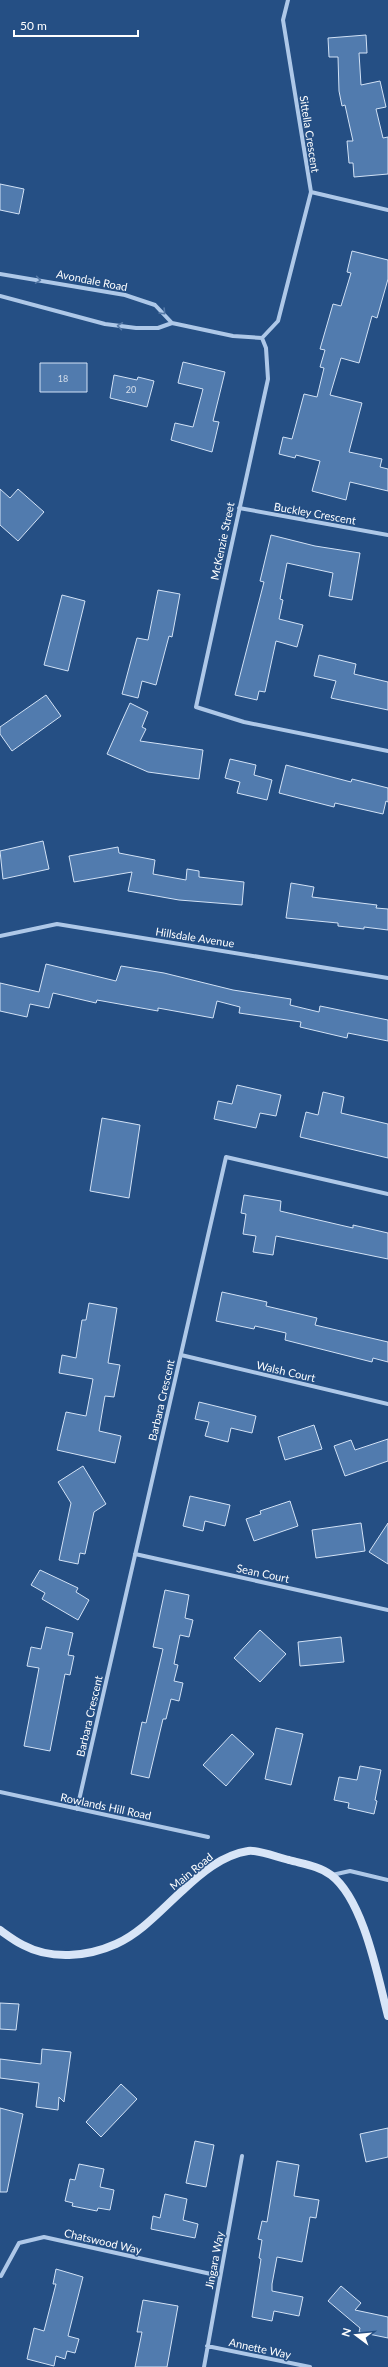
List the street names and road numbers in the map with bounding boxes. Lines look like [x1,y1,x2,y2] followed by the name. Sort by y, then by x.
[297,94,323,174] street label: Sittella Crescent
[55,267,129,293] street label: Avondale Road
[273,499,357,527] street label: Buckley Crescent
[207,501,237,581] street label: McKenzie Street
[155,924,236,950] street label: Hillsdale Avenue
[145,1358,177,1442] street label: Barbara Crescent
[255,1358,317,1384] street label: Walsh Court
[235,1561,291,1585] street label: Sean Court
[73,1674,105,1758] street label: Barbara Crescent
[59,1790,153,1822] street label: Rowlands Hill Road
[167,1850,215,1892] street label: Main Road
[63,2226,143,2256] street label: Chatswood Way
[202,2230,226,2290] street label: Jingara Way
[228,2335,293,2361] street label: Annette Way

